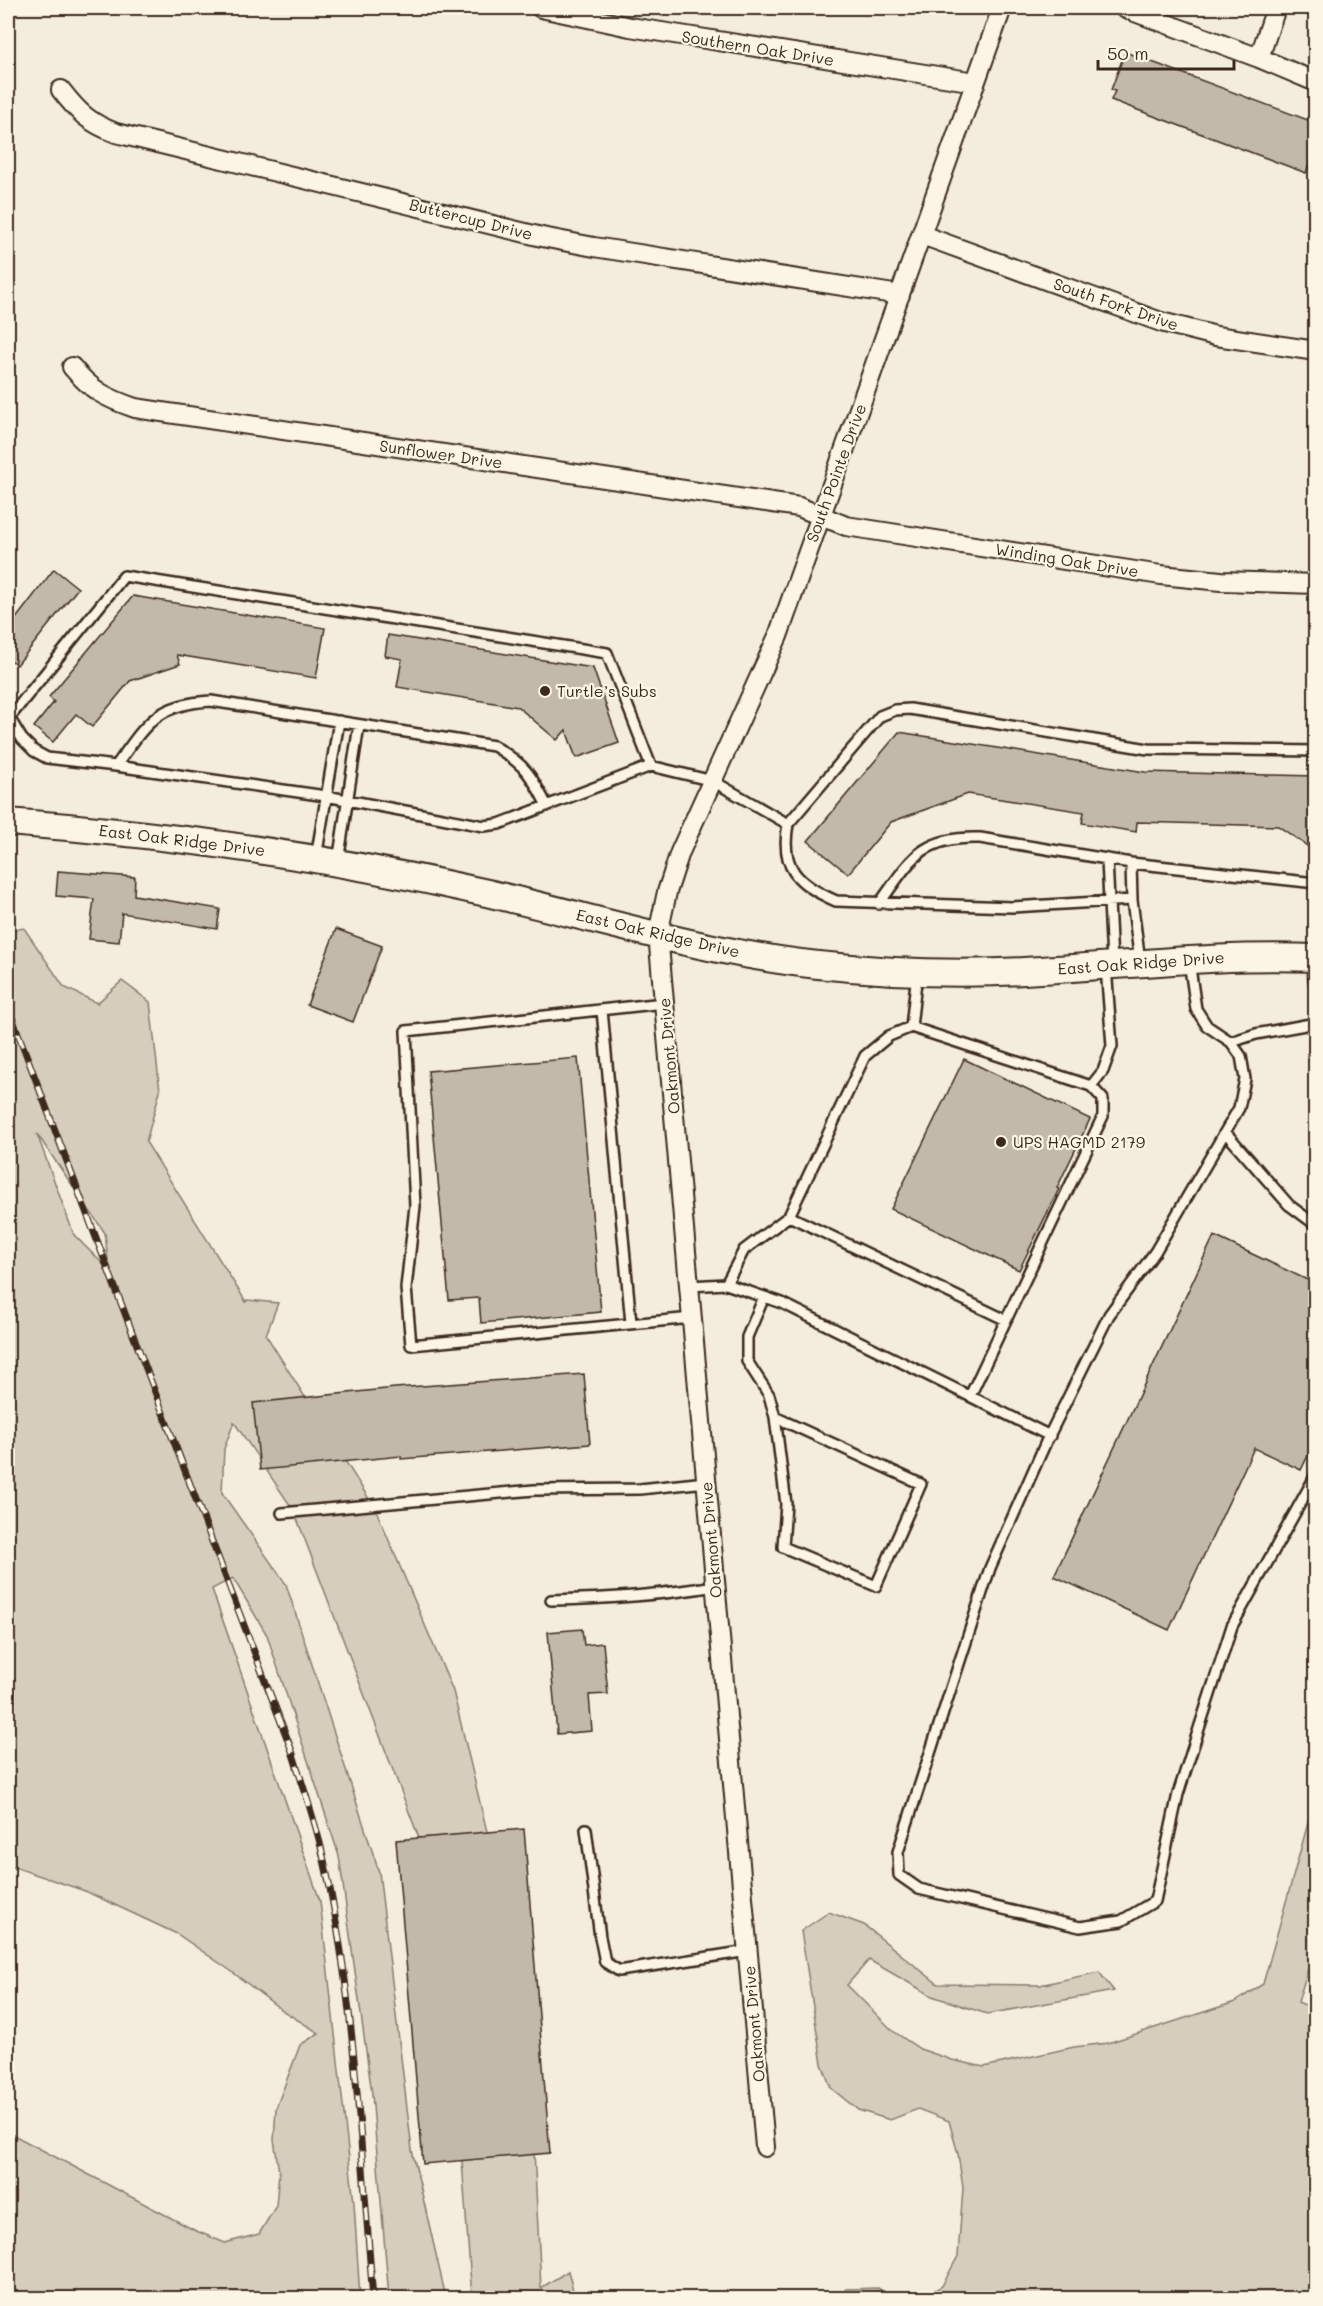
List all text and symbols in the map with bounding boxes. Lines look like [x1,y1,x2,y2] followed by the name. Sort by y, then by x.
[680,25,836,70] street label: Southern Oak Drive
[1098,33,1234,71] scale bar
[1107,41,1149,65] text: 50 m
[407,193,535,244] street label: Buttercup Drive
[1051,272,1181,335] street label: South Fork Drive
[801,401,870,545] street label: South Pointe Drive
[378,434,504,473] street label: Sunflower Drive
[994,538,1140,581] street label: Winding Oak Drive
[557,680,657,701] place label: Turtle’s Subs
[538,684,552,698] marker: Turtle’s Subs
[98,819,266,860] street label: East Oak Ridge Drive
[574,903,742,962] street label: East Oak Ridge Drive
[1057,946,1225,979] street label: East Oak Ridge Drive
[653,997,684,1115] street label: Oakmont Drive
[1013,1131,1145,1152] place label: UPS HAGMD 2179
[994,1135,1008,1149] marker: UPS HAGMD 2179
[695,1481,726,1599] street label: Oakmont Drive
[738,1965,769,2083] street label: Oakmont Drive

